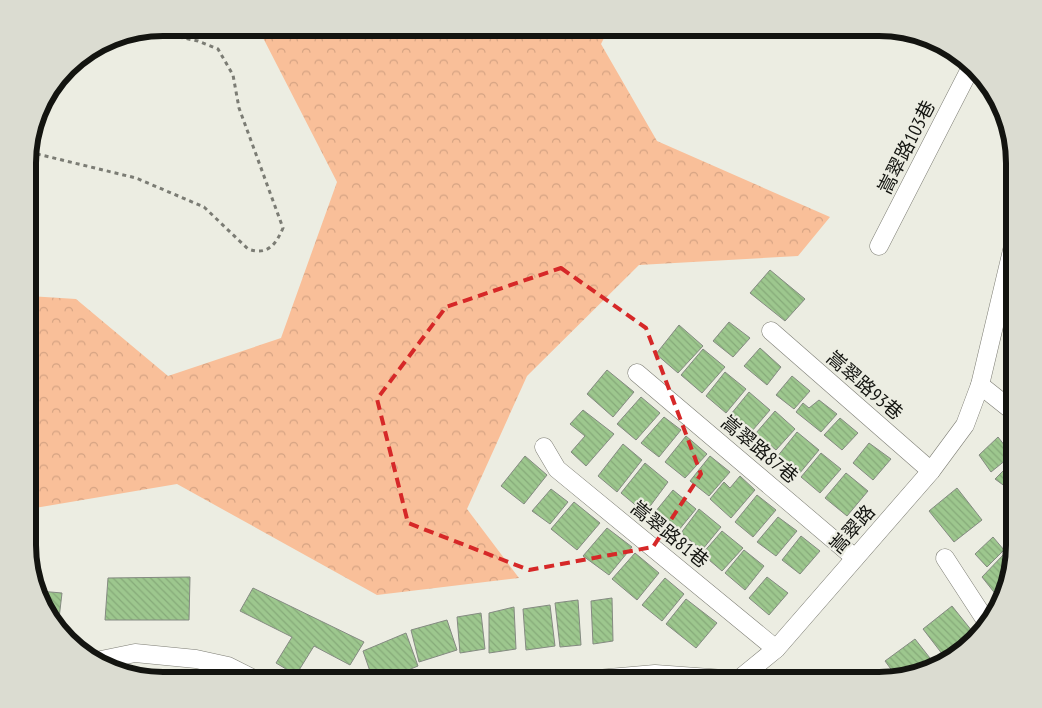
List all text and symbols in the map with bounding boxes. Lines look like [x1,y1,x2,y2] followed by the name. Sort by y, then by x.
[872,96,940,198] street label: 嵩翠路103巷
[822,345,908,425] street label: 嵩翠路93巷
[717,410,803,488] street label: 嵩翠路87巷
[626,495,714,573] street label: 嵩翠路81巷
[824,500,880,558] street label: 嵩翠路

